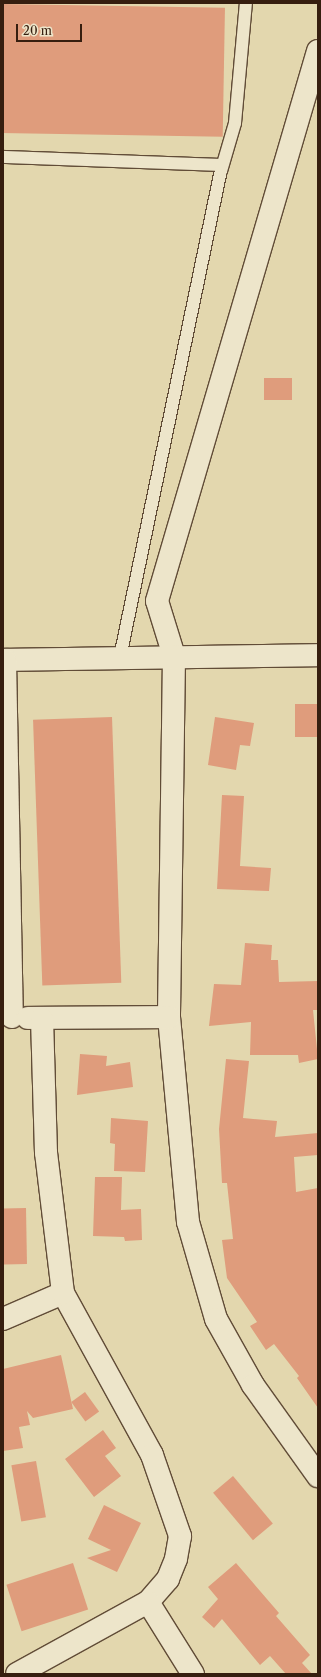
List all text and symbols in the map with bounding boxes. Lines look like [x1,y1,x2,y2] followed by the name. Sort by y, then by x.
[18,16,84,42] scale bar
[23,23,52,38] text: 20 m

